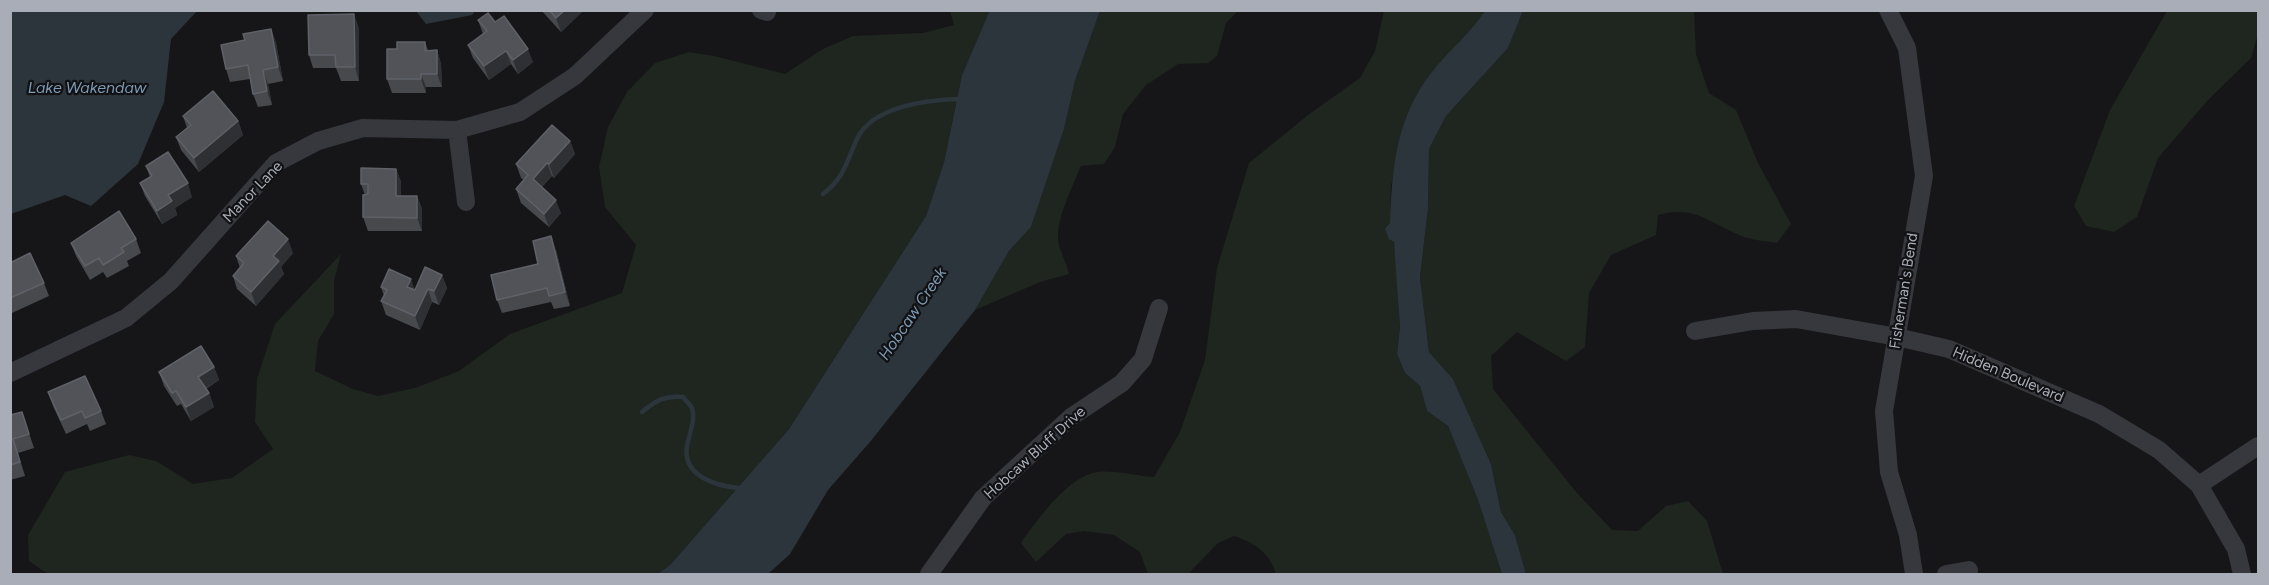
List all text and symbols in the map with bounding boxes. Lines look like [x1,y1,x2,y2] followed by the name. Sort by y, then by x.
[28,78,146,98] water label: Lake Wakendaw
[219,158,287,226] street label: Manor Lane
[1886,232,1922,350] street label: Fisherman's Bend
[875,264,951,364] water label: Hobcaw Creek
[1950,343,2066,407] street label: Hidden Boulevard
[981,403,1089,503] street label: Hobcaw Bluff Drive

